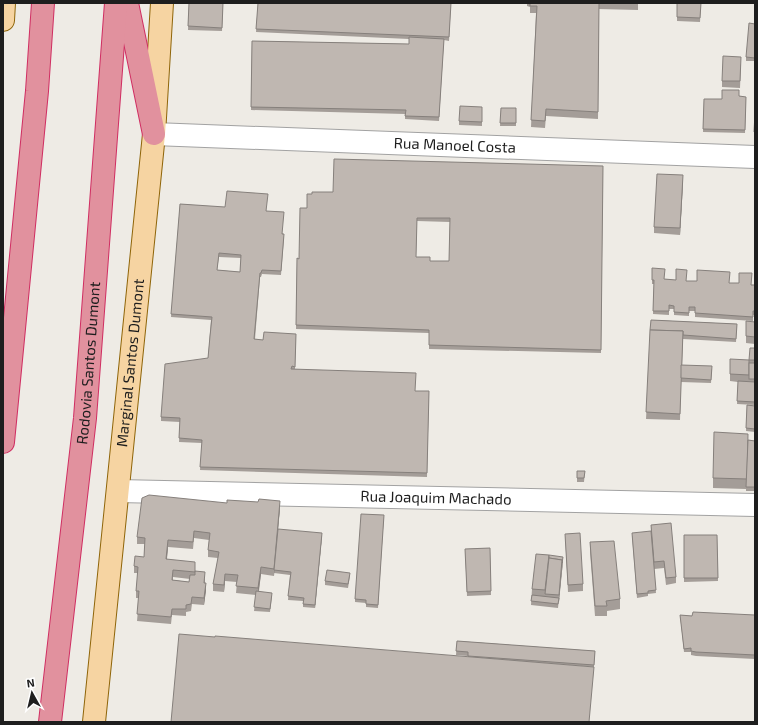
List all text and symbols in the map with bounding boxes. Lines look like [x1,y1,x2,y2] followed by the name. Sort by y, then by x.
[393,133,516,156] street label: Rua Manoel Costa
[112,277,147,448] street label: Marginal Santos Dumont
[72,281,103,445] street label: Rodovia Santos Dumont
[360,486,512,508] street label: Rua Joaquim Machado
[12,673,52,713] north arrow
[26,676,35,690] text: N

